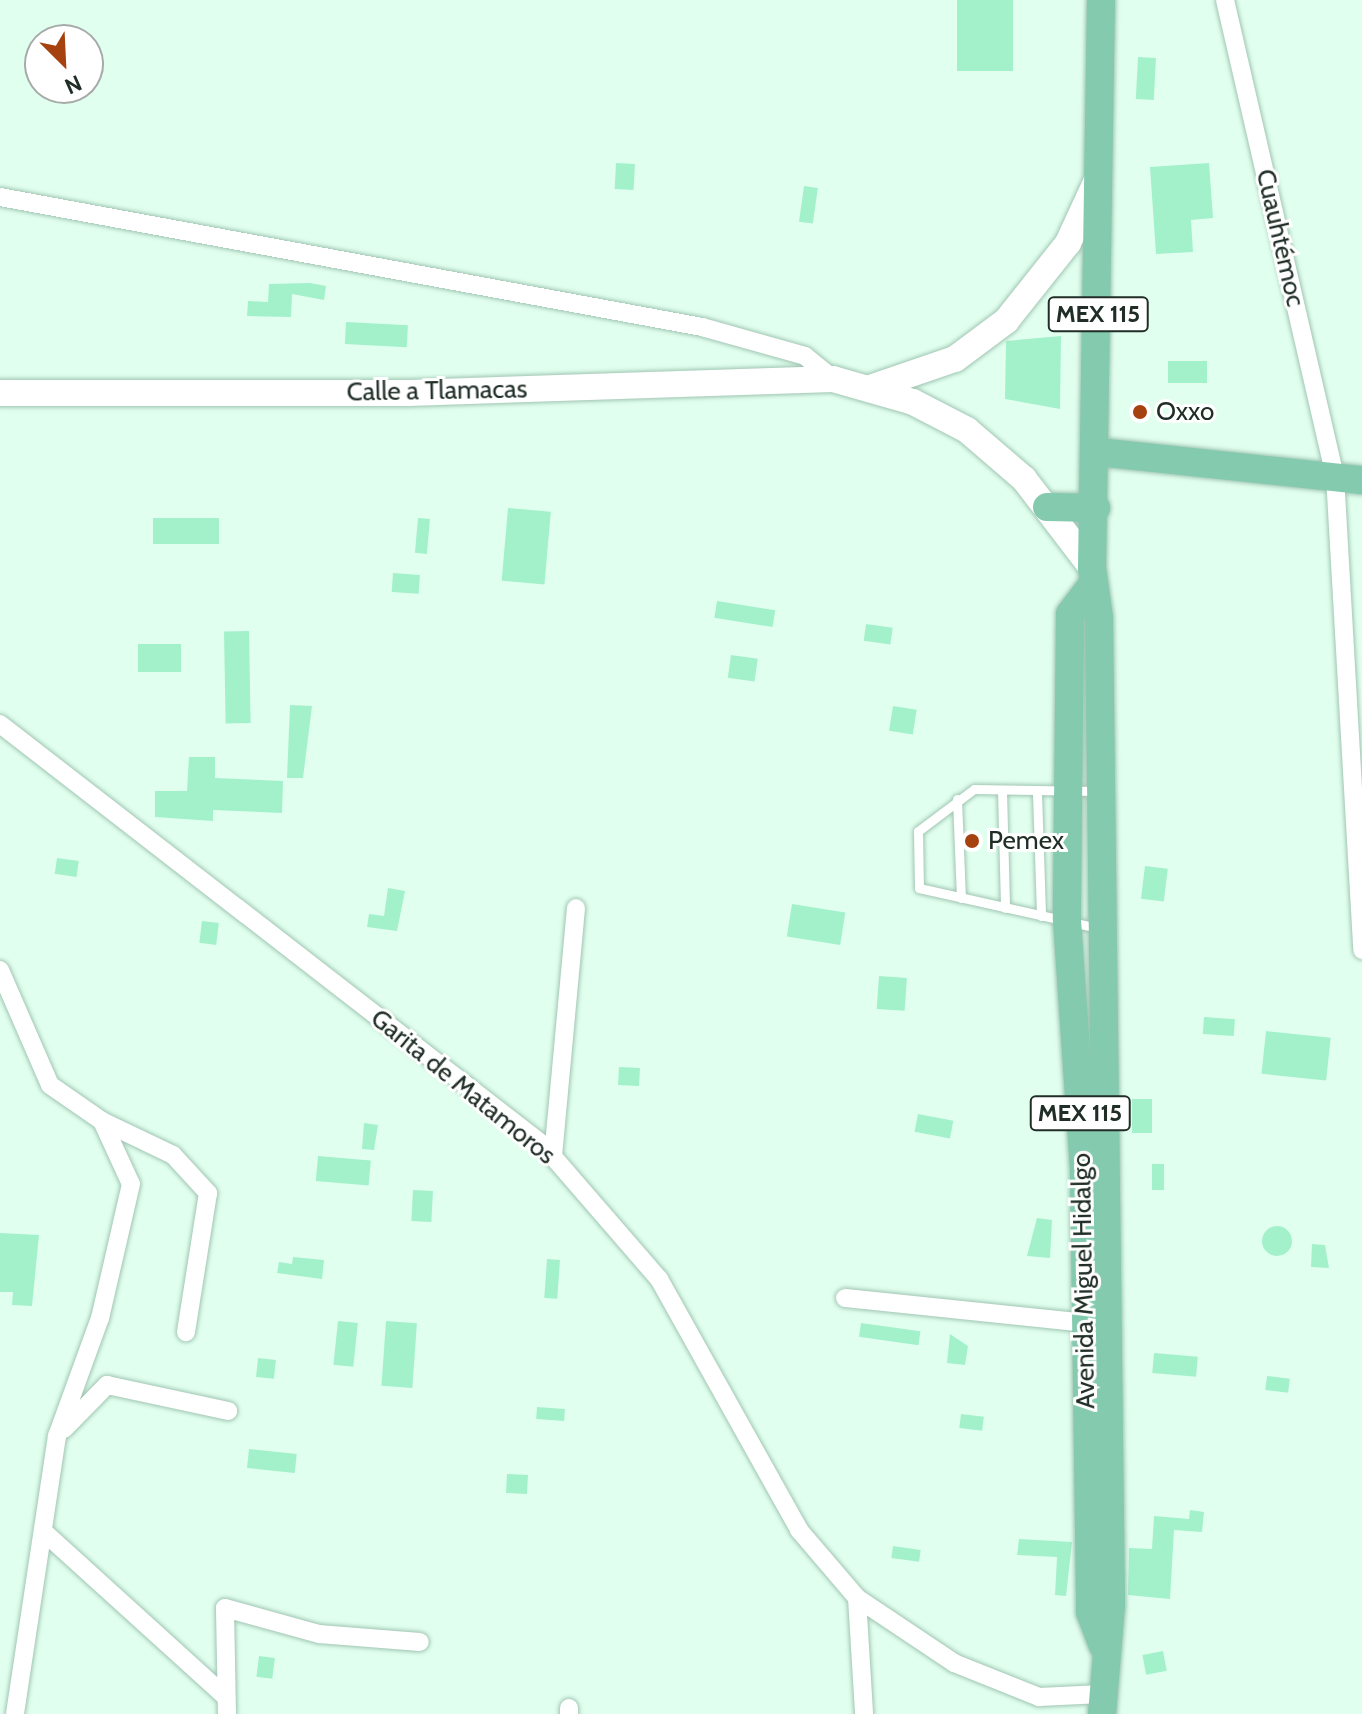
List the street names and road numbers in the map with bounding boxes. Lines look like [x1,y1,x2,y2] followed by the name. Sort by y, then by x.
[1249,166,1311,310] street label: Cuauhtémoc
[1046,294,1150,334] road number: MEX 115
[346,374,528,408] street label: Calle a Tlamacas
[364,1003,562,1171] street label: Garita de Matamoros
[1028,1093,1132,1133] road number: MEX 115
[1066,1153,1102,1409] street label: Avenida Miguel Hidalgo

